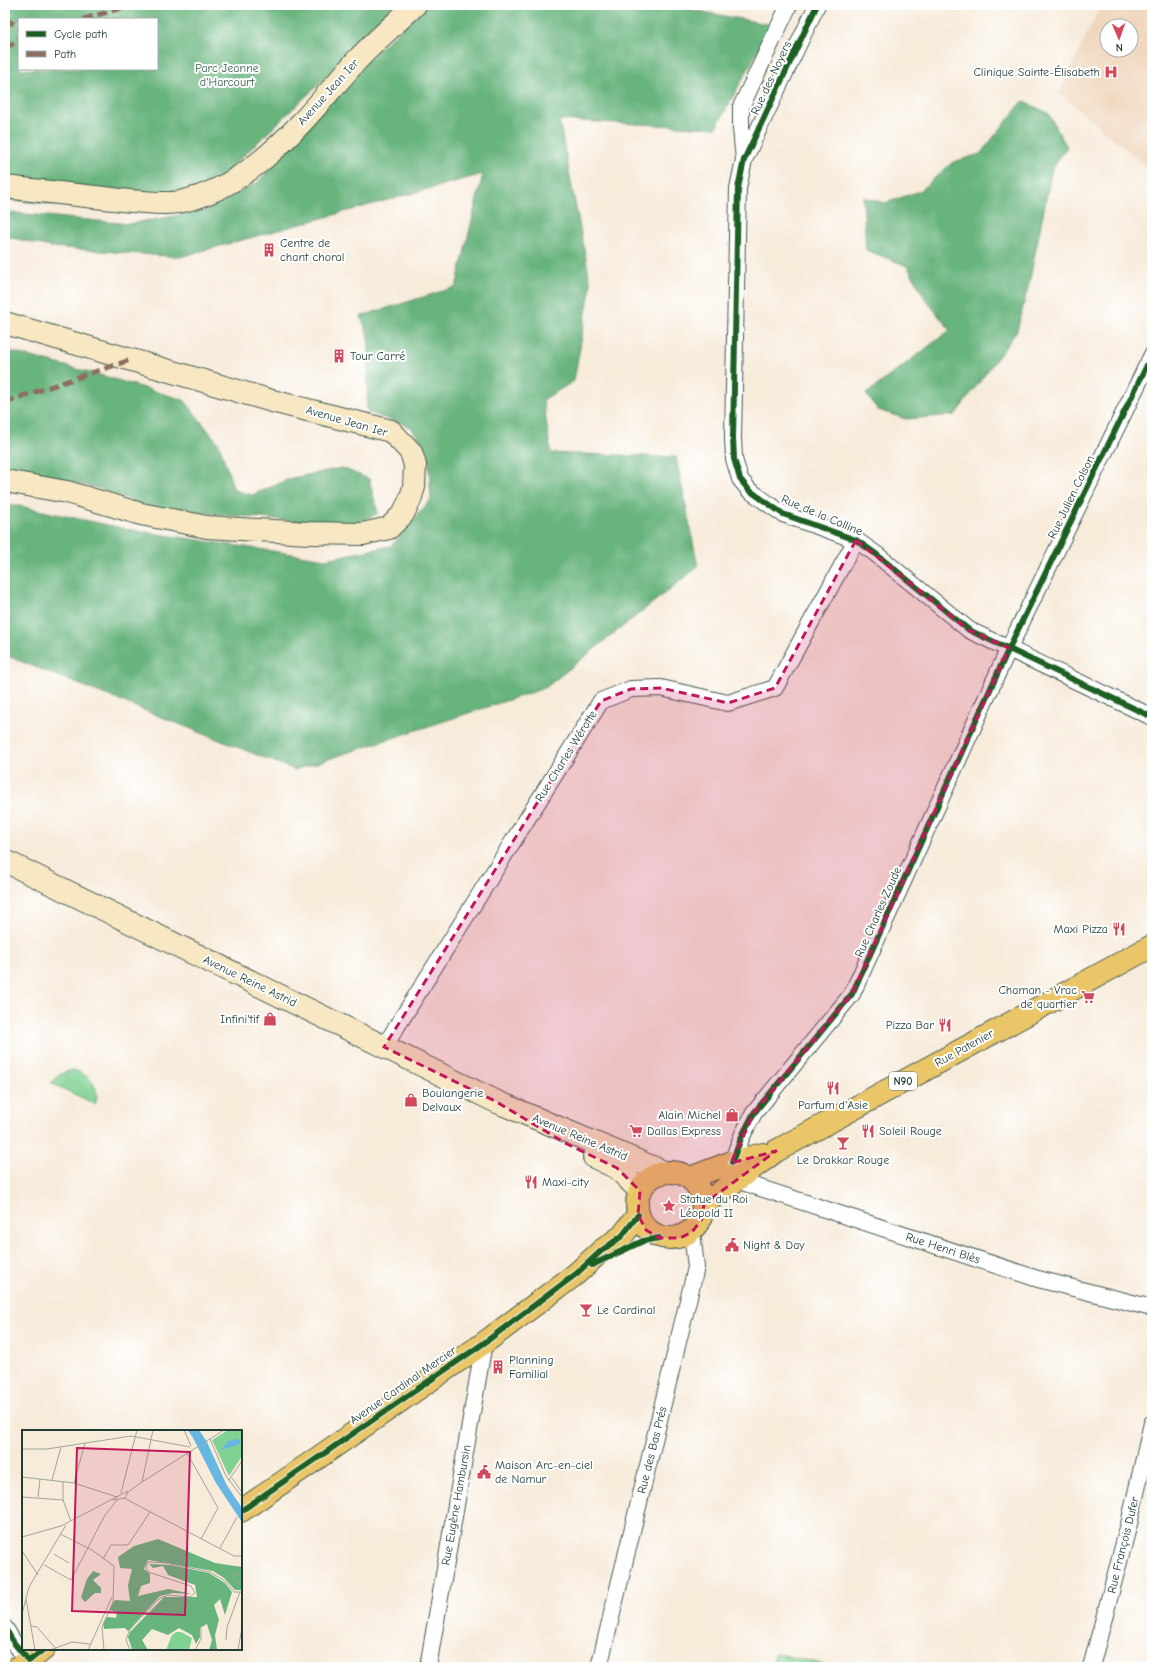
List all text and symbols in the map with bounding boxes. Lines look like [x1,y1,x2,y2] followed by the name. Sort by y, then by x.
[18,18,158,70] legend
[1099,18,1139,58] north arrow
[54,27,107,41] text: Cycle path
[748,39,794,117] street label: Rue des Noyers
[1116,41,1123,54] text: N
[54,47,76,61] text: Path
[295,56,362,128] street label: Avenue Jean Ier
[195,61,259,89] park label: Parc Jeanne d'Harcourt
[1103,64,1119,80] hospital icon: Clinique Sainte-Élisabeth
[973,65,1100,79] place label: Clinique Sainte-Élisabeth
[280,236,344,264] place label: Centre de chant choral
[261,242,277,258] building icon: Centre de chant choral
[331,348,347,364] building icon: Tour Carré
[350,349,405,363] place label: Tour Carré
[305,403,390,439] street label: Avenue Jean Ier
[1045,453,1097,541] street label: Rue Julien Colson
[779,492,865,538] street label: Rue de la Colline
[532,708,600,804] street label: Rue Charles Wérotte
[852,865,904,959] street label: Rue Charles Zoude
[1111,921,1127,937] restaurant icon: Maxi Pizza
[1054,922,1108,936] place label: Maxi Pizza
[201,952,299,1010] street label: Avenue Reine Astrid
[998,983,1077,1011] place label: Chaman - Vrac de quartier
[1080,989,1096,1005] supermarket icon: Chaman - Vrac de quartier
[262,1011,278,1027] shop icon: Infini'tif
[220,1012,260,1026] place label: Infini'tif
[937,1017,953,1033] restaurant icon: Pizza Bar
[886,1018,934,1032] place label: Pizza Bar
[932,1026,996,1070] street label: Rue Patenier
[889,1072,917,1090] road number: N90
[825,1080,841,1096] restaurant icon: Parfum d'Asie
[422,1086,483,1114] place label: Boulangerie Delvaux
[403,1092,419,1108] shop icon: Boulangerie Delvaux
[798,1098,868,1112] place label: Parfum d'Asie
[724,1107,740,1123] shop icon: Alain Michel
[658,1108,721,1122] place label: Alain Michel
[530,1111,630,1163] street label: Avenue Reine Astrid
[628,1123,644,1139] supermarket icon: Dallas Express
[860,1123,876,1139] restaurant icon: Soleil Rouge
[647,1124,721,1138] place label: Dallas Express
[879,1124,942,1138] place label: Soleil Rouge
[835,1135,851,1151] bar icon: Le Drakkar Rouge
[797,1153,889,1167] place label: Le Drakkar Rouge
[523,1174,539,1190] restaurant icon: Maxi-city
[542,1175,589,1189] place label: Maxi-city
[680,1192,748,1220] place label: Statue du Roi Léopold II
[661,1198,677,1214] place icon: Statue du Roi Léopold II
[904,1229,982,1267] street label: Rue Henri Blès
[724,1237,740,1253] public building icon: Night & Day
[743,1238,805,1252] place label: Night & Day
[578,1302,594,1318] bar icon: Le Cardinal
[597,1303,655,1317] place label: Le Cardinal
[347,1343,459,1427] street label: Avenue Cardinal Mercier
[509,1353,554,1381] place label: Planning Familial
[490,1359,506,1375] building icon: Planning Familial
[634,1405,670,1495] street label: Rue des Bas Prés
[22,1430,242,1650] inset map
[438,1444,474,1566] street label: Rue Eugène Hambursin
[495,1458,593,1486] place label: Maison Arc-en-ciel de Namur
[476,1464,492,1480] public building icon: Maison Arc-en-ciel de Namur
[1104,1495,1142,1595] street label: Rue François Dufer

